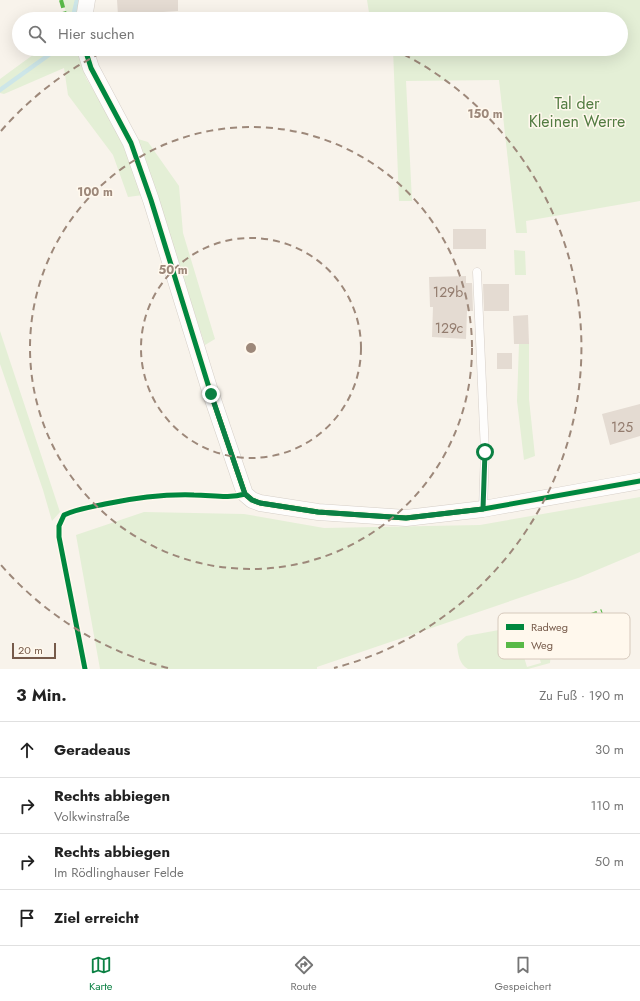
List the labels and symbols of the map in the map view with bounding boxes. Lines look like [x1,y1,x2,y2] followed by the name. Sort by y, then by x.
[529,92,625,133] park label: Tal der Kleinen Werre
[467,105,503,123] text: 150 m
[77,183,113,201] text: 100 m
[158,261,188,279] text: 50 m
[433,282,463,302] house number: 129b
[435,318,463,338] house number: 129c
[244,341,258,355] centre of rings
[202,385,220,403] route end
[611,417,633,437] house number: 125
[476,443,494,461] route start
[498,613,630,659] legend
[531,619,568,635] text: Radweg
[531,637,553,653] text: Weg
[12,641,56,660] scale bar

